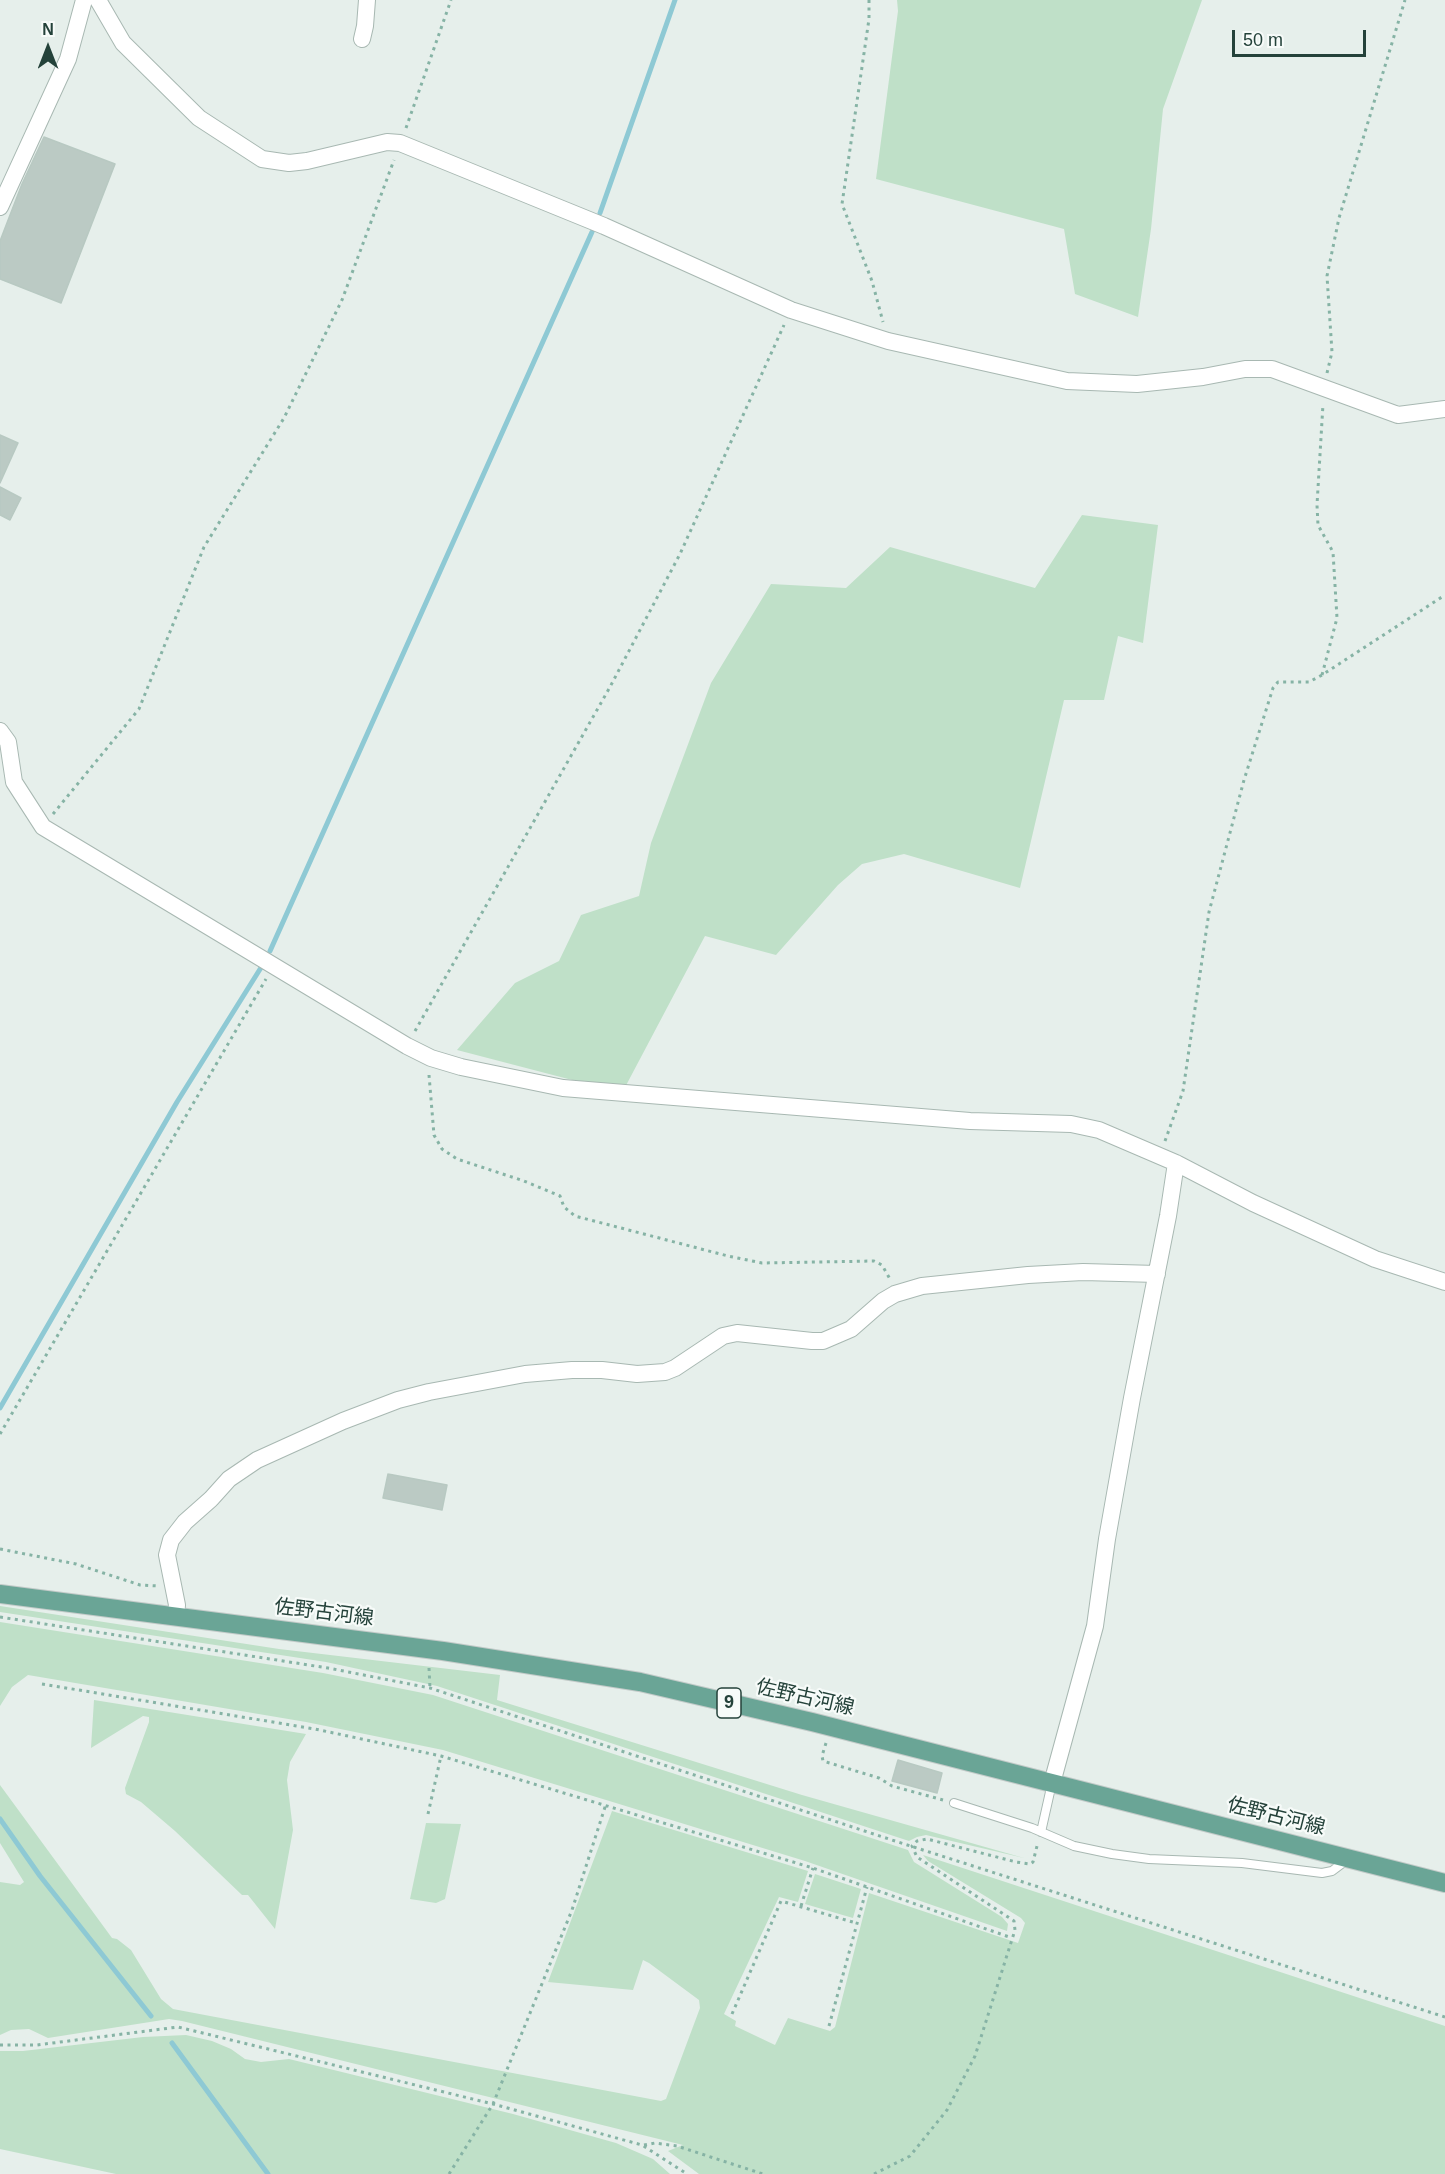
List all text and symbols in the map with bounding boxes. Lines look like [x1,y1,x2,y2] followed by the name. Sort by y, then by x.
[18,18,78,78] north arrow
[1235,18,1368,56] scale bar
[42,21,54,38] text: N
[1243,30,1283,50] text: 50 m
[273,1595,375,1631] street label: 佐野古河線
[754,1675,856,1721] street label: 佐野古河線
[717,1688,741,1718] road number: 9
[1225,1793,1327,1841] street label: 佐野古河線

